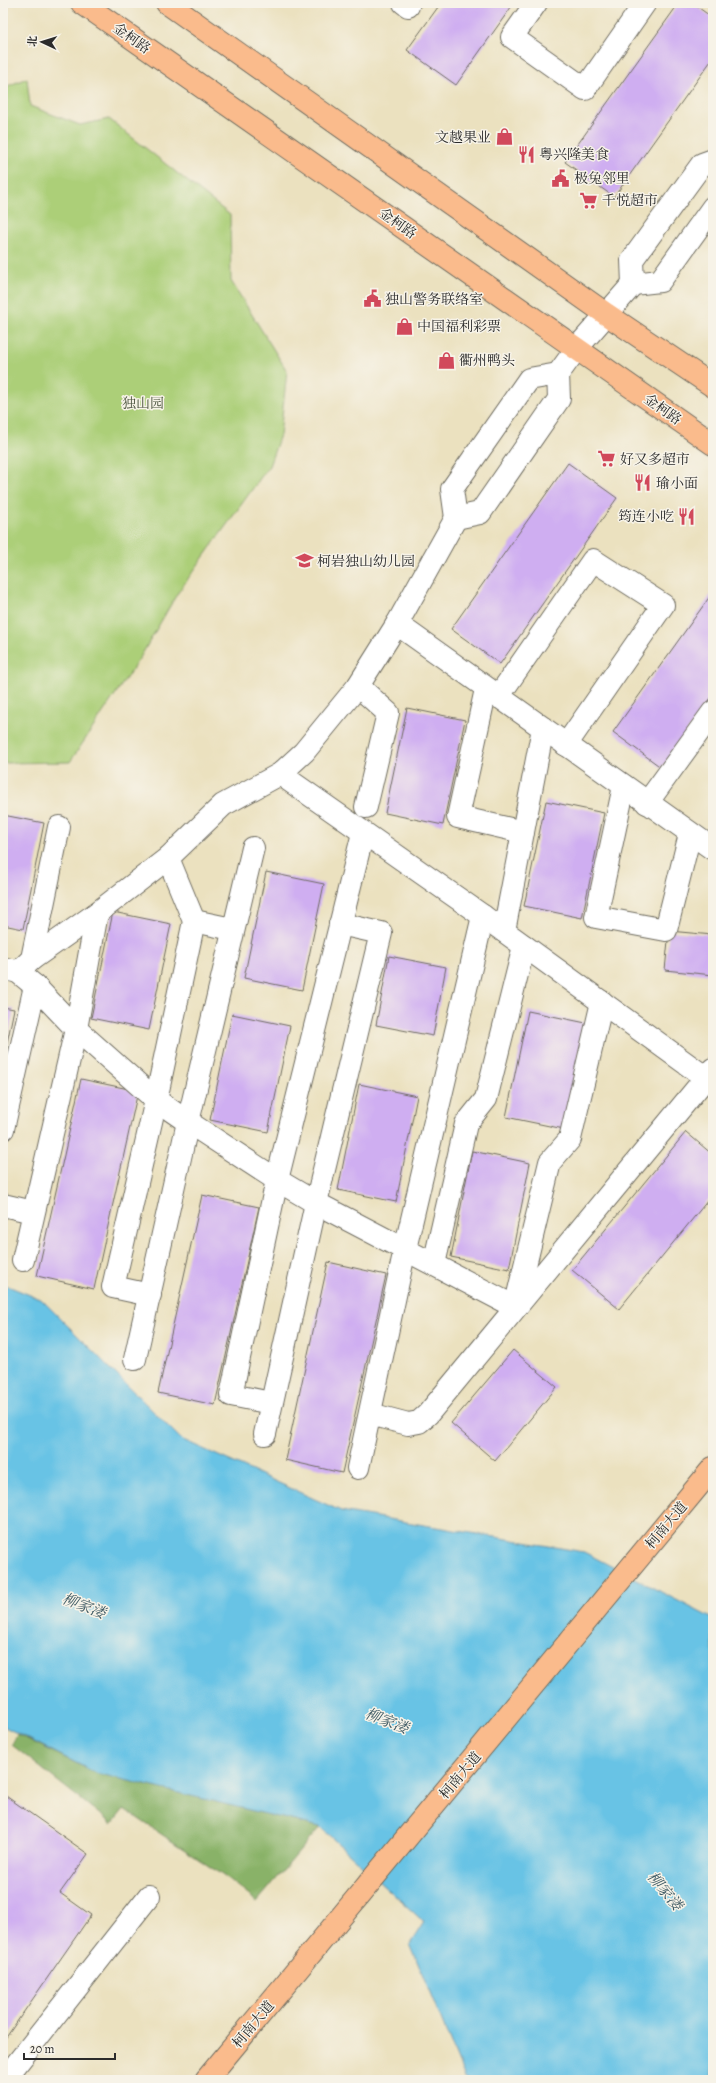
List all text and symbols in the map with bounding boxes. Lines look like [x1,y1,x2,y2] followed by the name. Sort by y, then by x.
[109,19,154,58] street label: 金柯路
[22,22,62,62] north arrow
[25,35,40,47] text: 北
[494,127,514,147] shop icon: 文越果业
[435,128,491,147] place label: 文越果业
[516,144,536,164] restaurant icon: 粤兴隆美食
[539,145,609,164] place label: 粤兴隆美食
[551,168,571,188] public building icon: 极兔邻里
[574,169,630,188] place label: 极兔邻里
[579,190,599,210] supermarket icon: 千悦超市
[602,191,658,210] place label: 千悦超市
[375,204,420,243] street label: 金柯路
[362,289,382,309] public building icon: 独山警务联络室
[385,290,483,309] place label: 独山警务联络室
[394,316,414,336] shop icon: 中国福利彩票
[417,317,501,336] place label: 中国福利彩票
[436,350,456,370] shop icon: 衢州鸭头
[459,351,515,370] place label: 衢州鸭头
[640,390,685,429] street label: 金柯路
[122,394,164,413] park label: 独山园
[597,449,617,469] supermarket icon: 好又多超市
[620,450,690,469] place label: 好又多超市
[633,473,653,493] restaurant icon: 瑜小面
[656,474,698,493] place label: 瑜小面
[677,506,697,526] restaurant icon: 筠连小吃
[618,507,674,526] place label: 筠连小吃
[294,551,314,571] school or university icon: 柯岩独山幼儿园
[317,552,415,571] place label: 柯岩独山幼儿园
[641,1498,692,1553] street label: 柯南大道
[59,1589,110,1624] water label: 柳家溇
[362,1704,413,1739] water label: 柳家溇
[435,1748,486,1803] street label: 柯南大道
[643,1867,688,1916] water label: 柳家溇
[228,1997,279,2052] street label: 柯南大道
[24,2035,115,2061] scale bar
[30,2041,54,2057] text: 20 m

